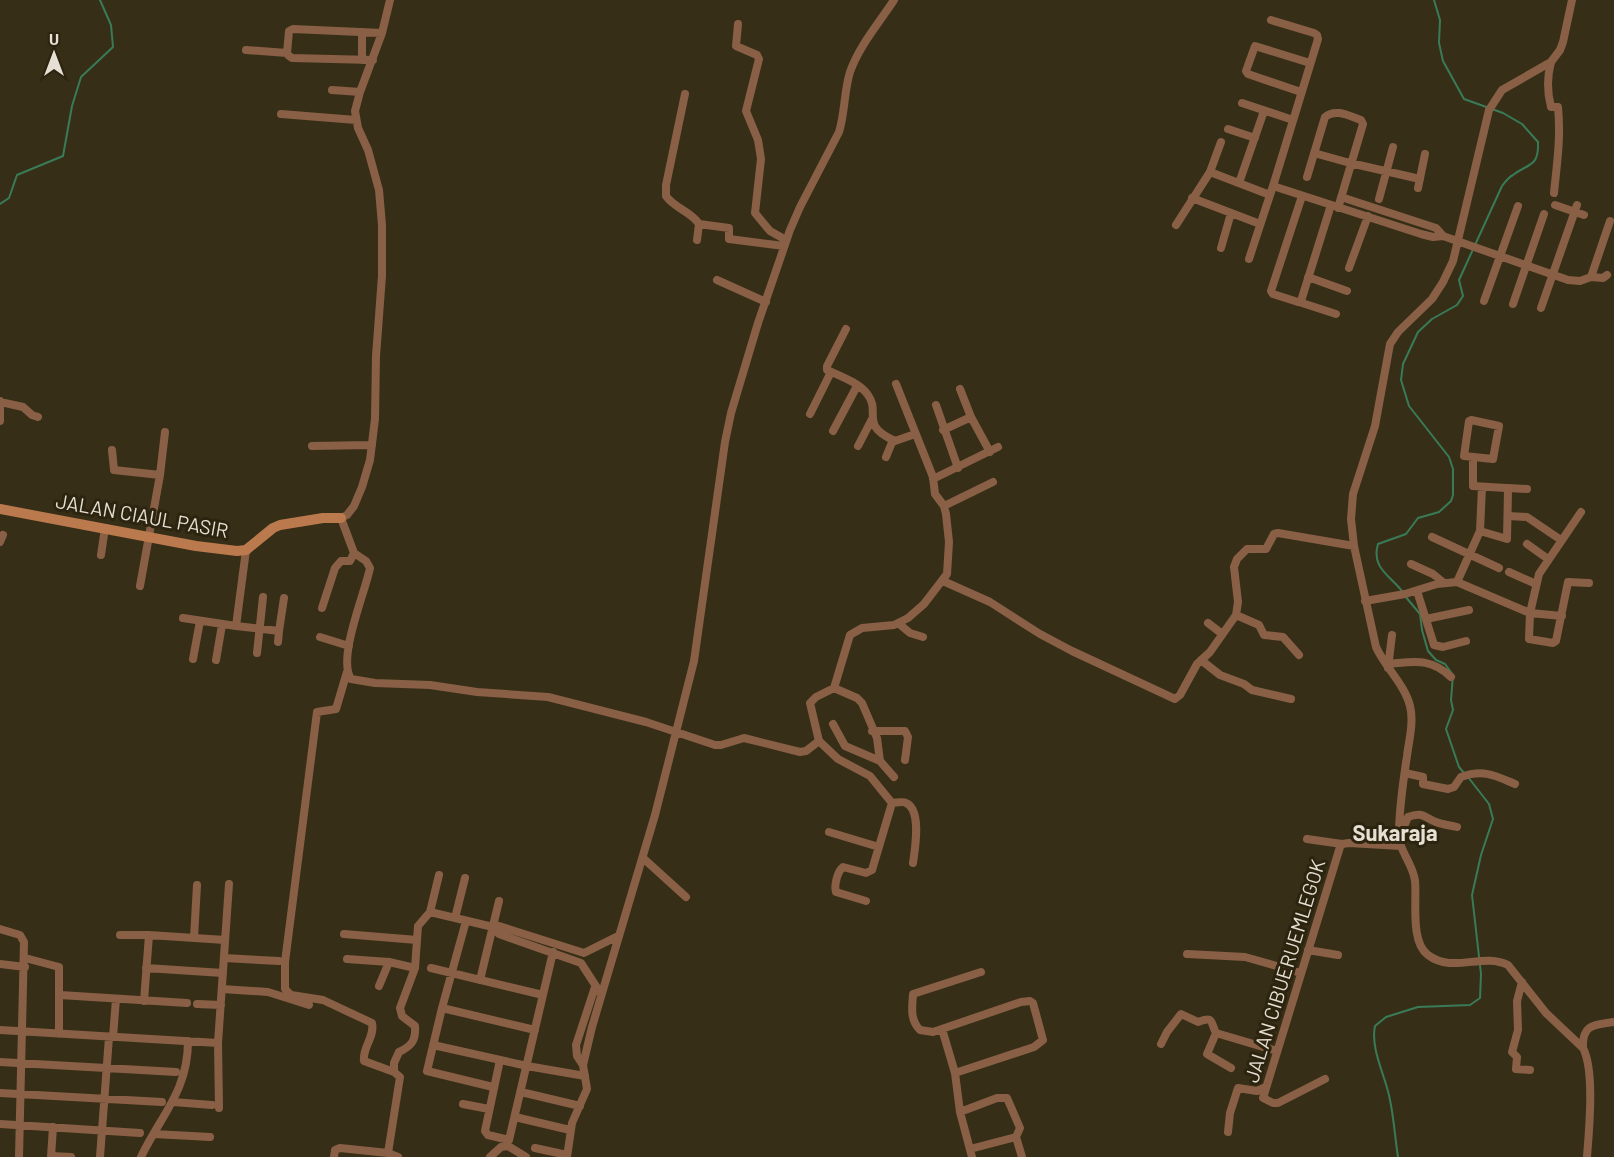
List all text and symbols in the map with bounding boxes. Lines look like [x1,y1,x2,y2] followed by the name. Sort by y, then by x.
[24,24,84,84] north arrow
[49,29,59,48] text: U
[54,488,230,542] street label: JALAN CIAUL PASIR
[1352,819,1438,845] district label: Sukaraja
[1239,856,1329,1085] street label: JALAN CIBUERUEMLEGOK

